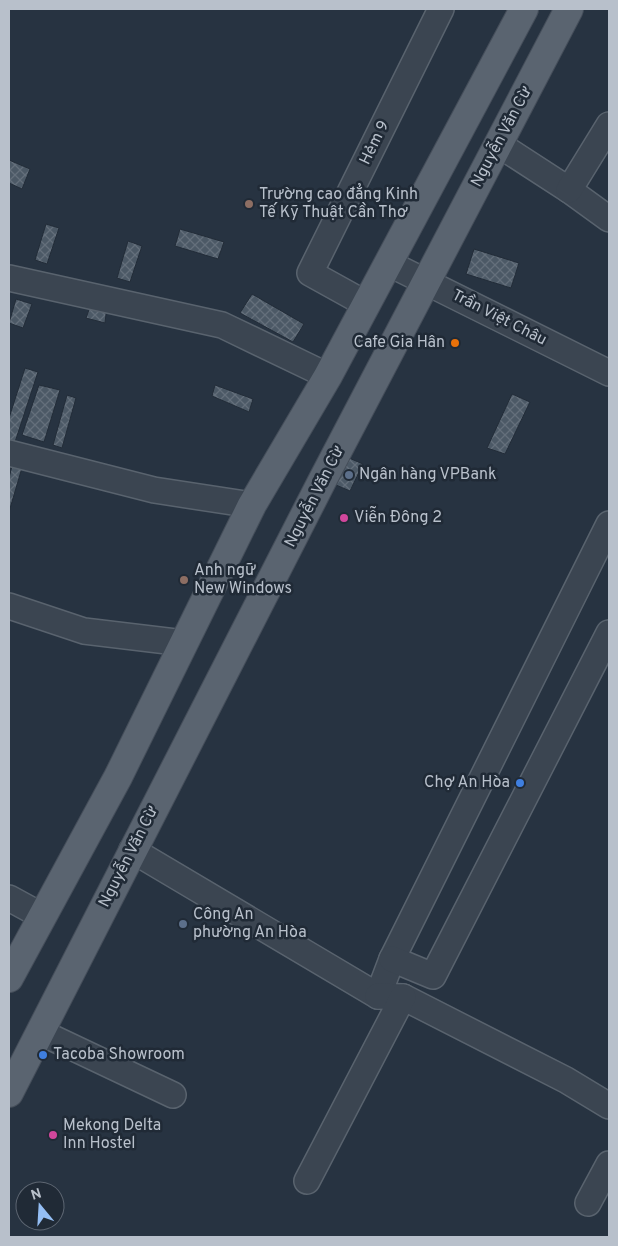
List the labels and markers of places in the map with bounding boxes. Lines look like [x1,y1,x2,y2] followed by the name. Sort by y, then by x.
[259,183,418,223] place label: Trường cao đẳng Kinh Tế Kỹ Thuật Cần Thơ
[243,198,255,210] marker: Trường cao đẳng Kinh Tế Kỹ Thuật Cần Thơ
[354,333,445,353] place label: Cafe Gia Hân
[449,337,461,349] marker: Cafe Gia Hân
[359,465,497,485] place label: Ngân hàng VPBank
[343,469,355,481] marker: Ngân hàng VPBank
[354,506,442,528] place label: Viễn Đông 2
[338,512,350,524] marker: Viễn Đông 2
[194,561,292,599] place label: Anh ngữ New Windows
[178,574,190,586] marker: Anh ngữ New Windows
[424,773,510,793] place label: Chợ An Hòa
[514,777,526,789] marker: Chợ An Hòa
[193,905,307,943] place label: Công An phường An Hòa
[177,918,189,930] marker: Công An phường An Hòa
[53,1045,185,1065] place label: Tacoba Showroom
[37,1049,49,1061] marker: Tacoba Showroom
[63,1116,161,1154] place label: Mekong Delta Inn Hostel
[47,1129,59,1141] marker: Mekong Delta Inn Hostel

